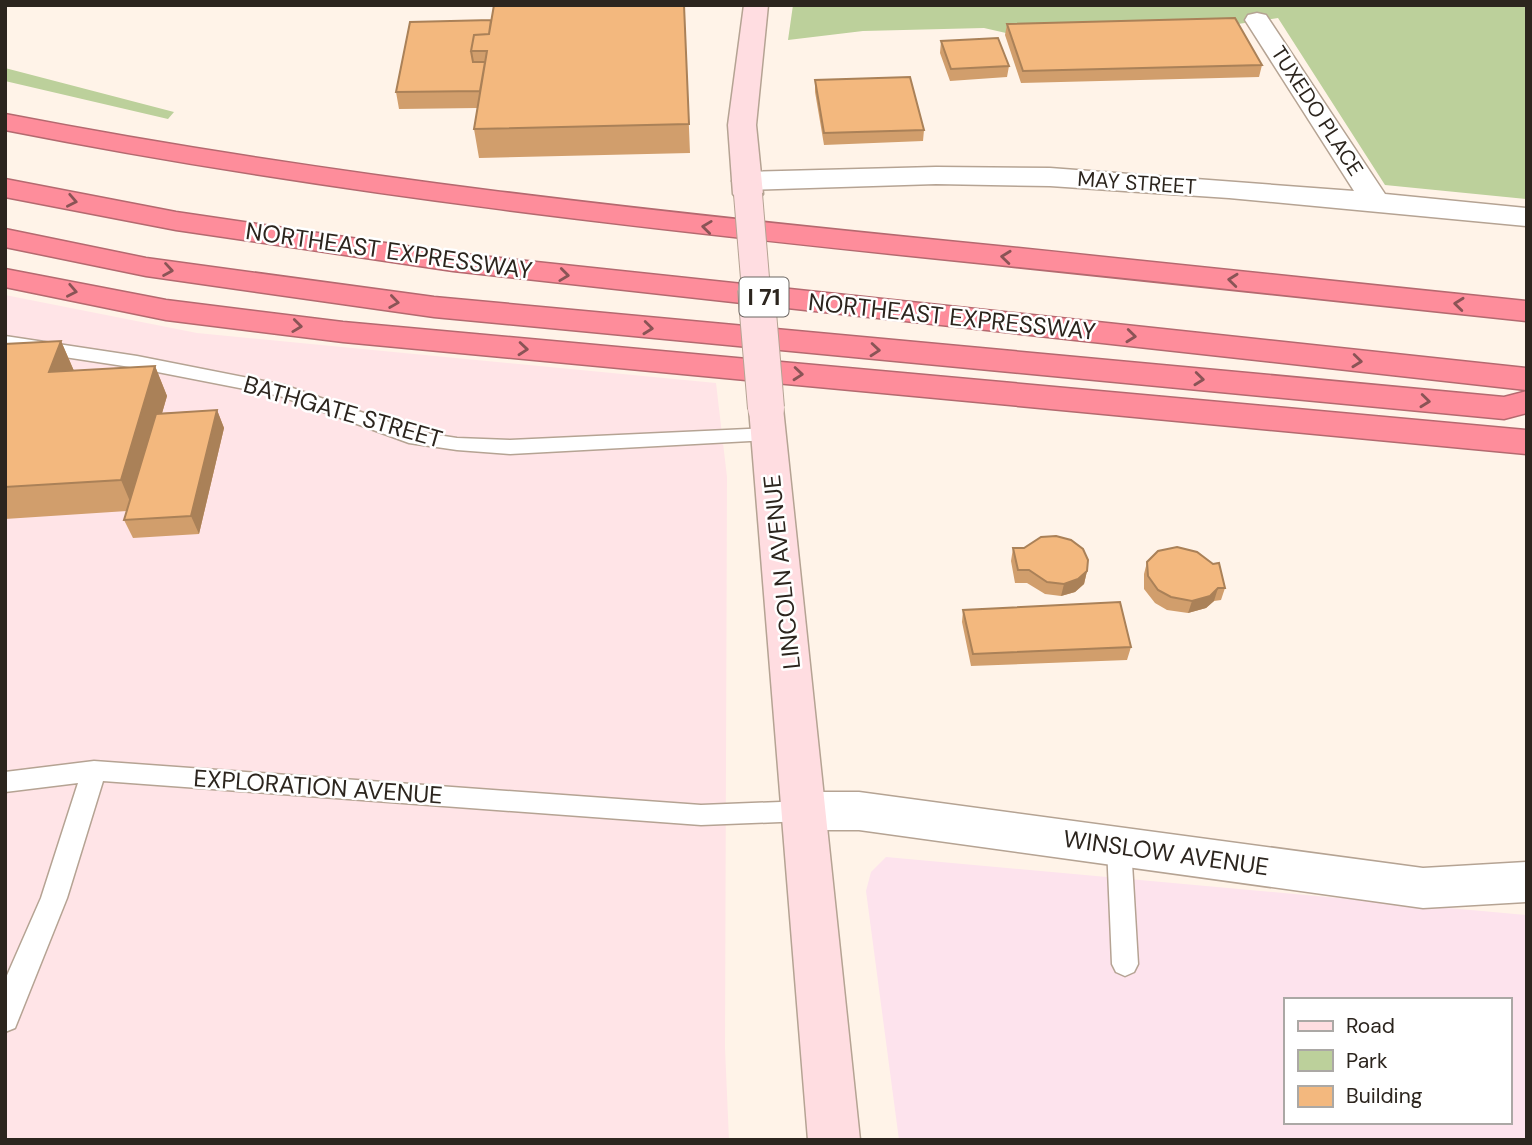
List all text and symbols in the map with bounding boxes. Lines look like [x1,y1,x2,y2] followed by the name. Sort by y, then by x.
[1265,41,1369,181] street label: TUXEDO PLACE
[1076,165,1198,201] street label: MAY STREET
[66,192,78,207] one-way arrow
[244,215,534,286] street label: NORTHEAST EXPRESSWAY
[701,219,713,234] one-way arrow
[1001,249,1012,264] one-way arrow
[162,262,174,277] one-way arrow
[558,268,569,283] one-way arrow
[1227,273,1238,288] one-way arrow
[740,278,788,316] road number: I 71
[66,283,78,298] one-way arrow
[807,286,1097,347] street label: NORTHEAST EXPRESSWAY
[388,294,399,309] one-way arrow
[1453,296,1465,311] one-way arrow
[291,319,303,334] one-way arrow
[642,321,654,336] one-way arrow
[1125,328,1137,343] one-way arrow
[518,341,529,356] one-way arrow
[869,342,880,357] one-way arrow
[1352,353,1363,368] one-way arrow
[793,366,804,381] one-way arrow
[240,368,446,455] street label: BATHGATE STREET
[1194,371,1205,386] one-way arrow
[1420,393,1431,408] one-way arrow
[756,473,807,671] street label: LINCOLN AVENUE
[192,762,444,811] street label: EXPLORATION AVENUE
[1061,823,1271,882] street label: WINSLOW AVENUE
[1284,998,1511,1124] legend
[1346,1012,1395,1040] text: Road
[1346,1047,1388,1075] text: Park
[1346,1082,1423,1110] text: Building

